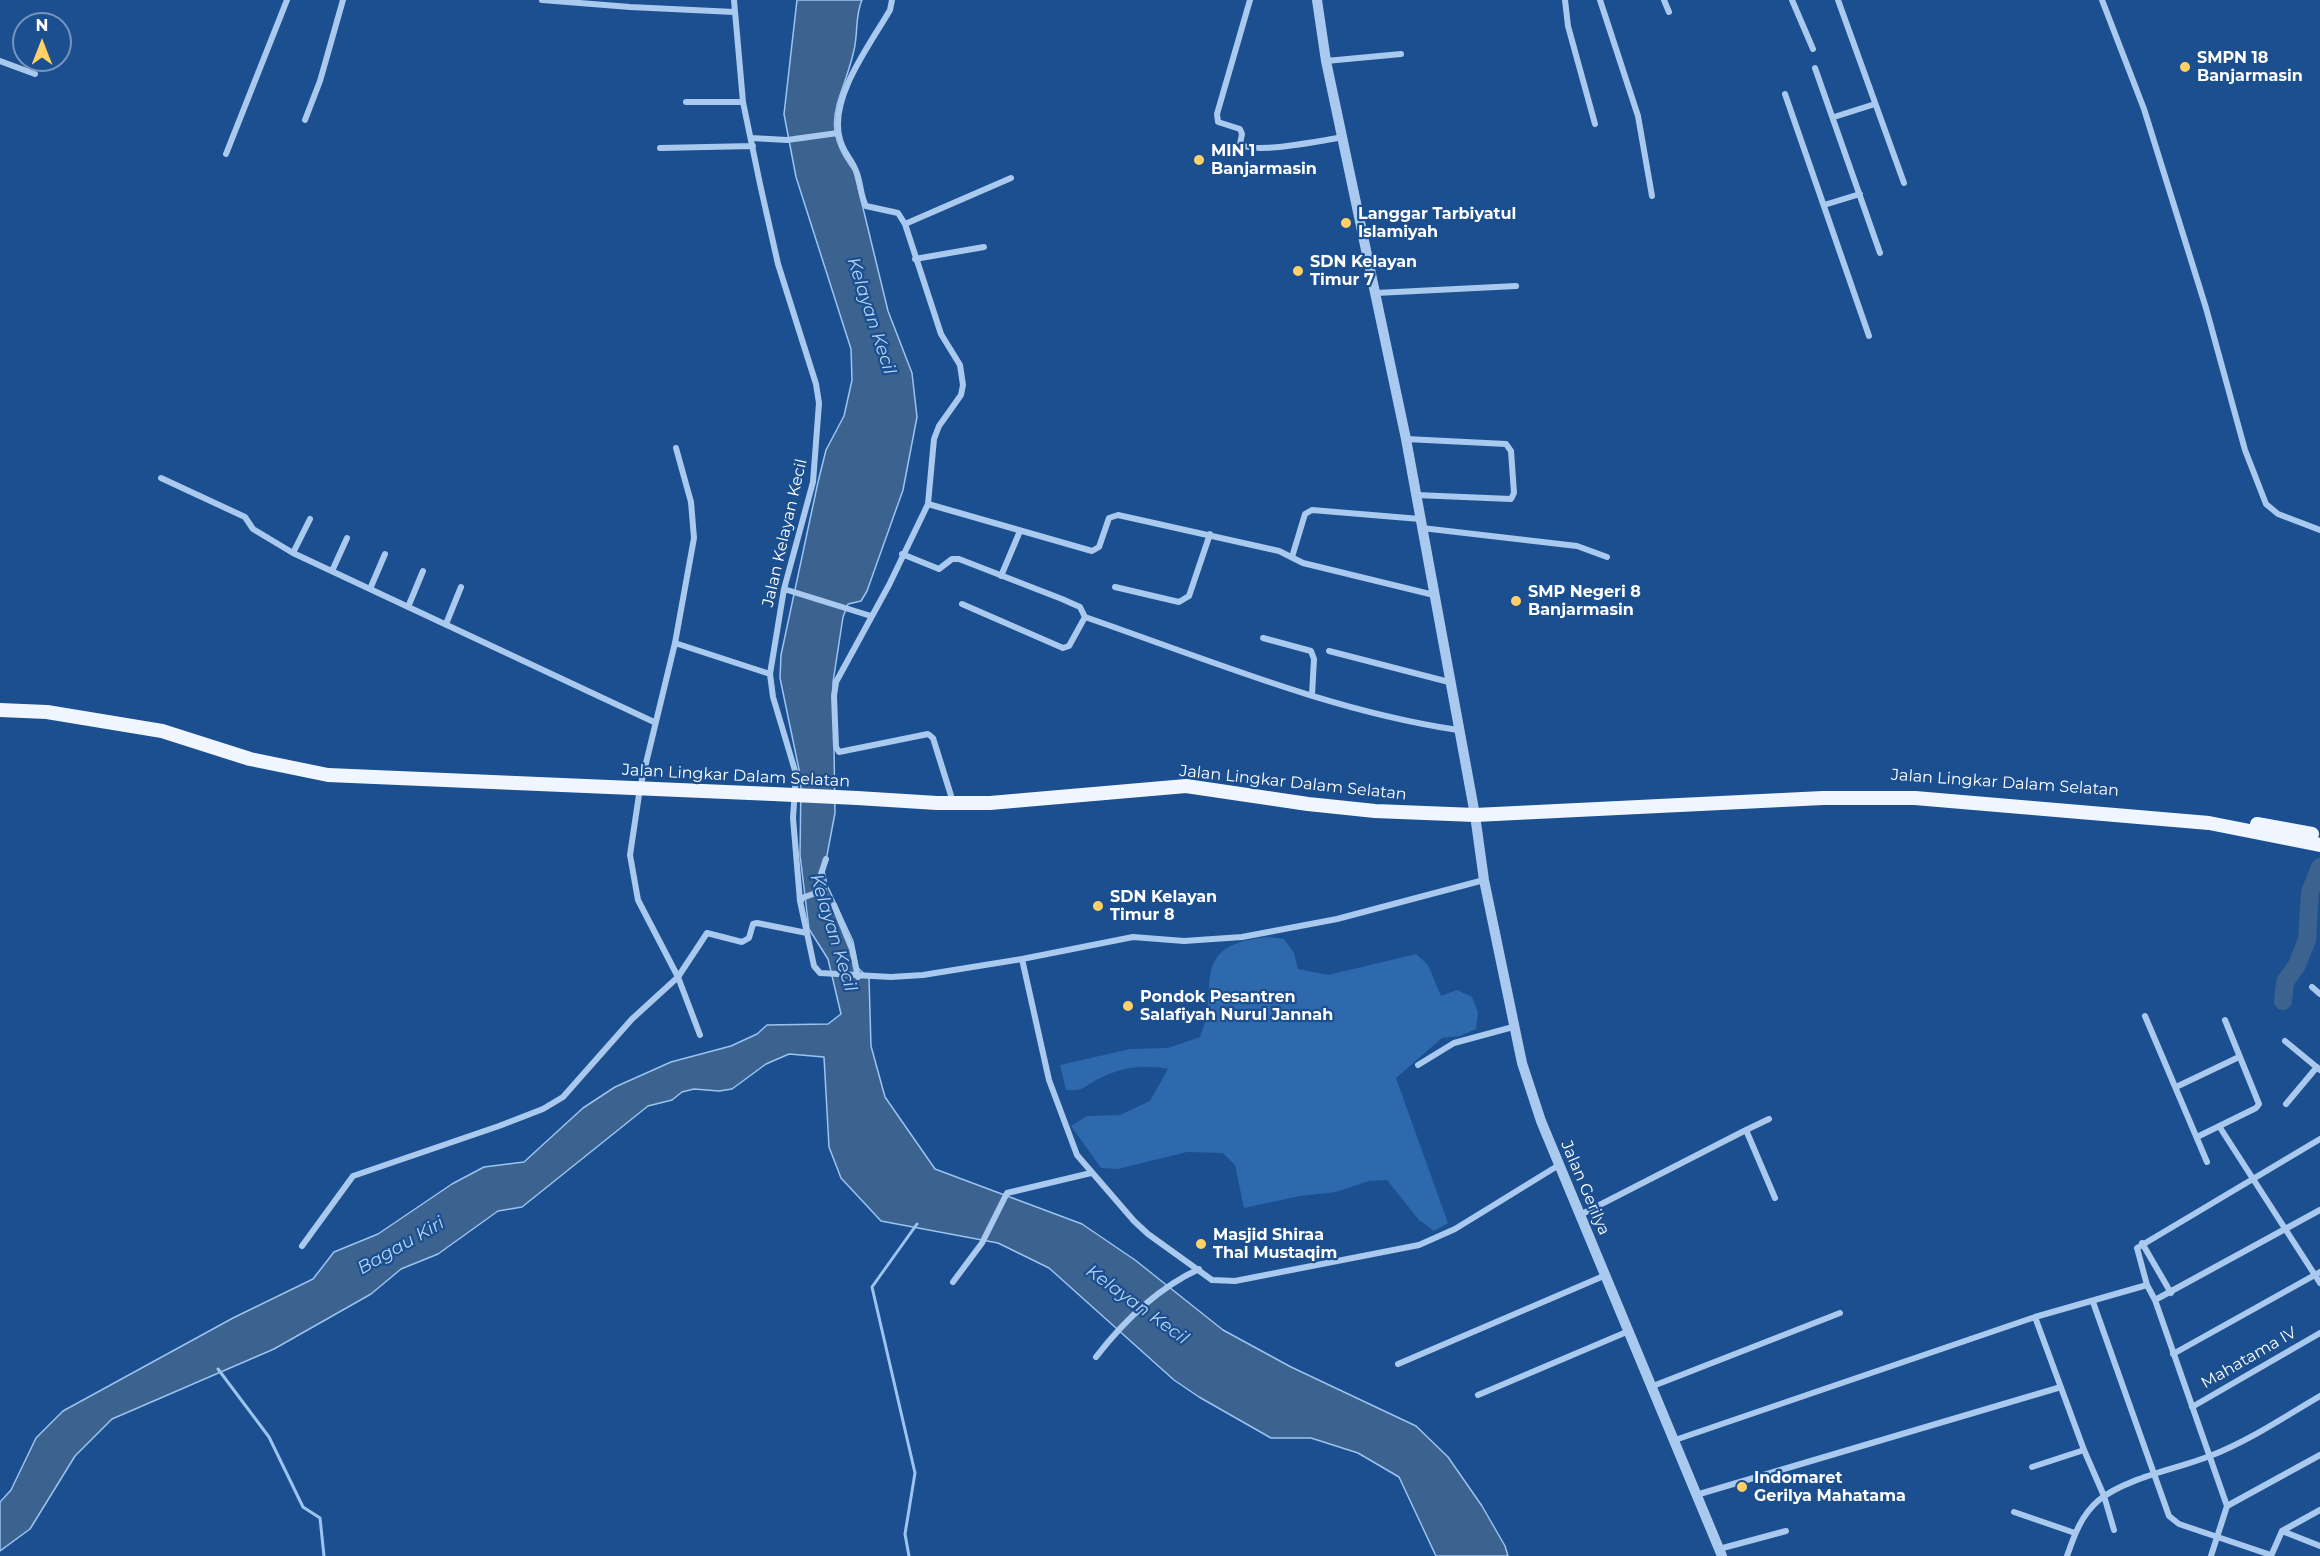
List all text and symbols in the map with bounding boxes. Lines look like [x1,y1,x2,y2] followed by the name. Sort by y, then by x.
[12,12,72,72] north arrow
[36,16,48,35] text: N
[2197,48,2303,86] place label: SMPN 18 Banjarmasin
[2178,60,2192,74] marker: SMPN 18 Banjarmasin
[1211,141,1317,179] place label: MIN 1 Banjarmasin
[1192,153,1206,167] marker: MIN 1 Banjarmasin
[1358,204,1516,242] place label: Langgar Tarbiyatul Islamiyah
[1339,216,1353,230] marker: Langgar Tarbiyatul Islamiyah
[1310,252,1417,290] place label: SDN Kelayan Timur 7
[842,255,900,377] water label: Kelayan Kecil
[1291,264,1305,278] marker: SDN Kelayan Timur 7
[759,457,811,609] street label: Jalan Kelayan Kecil
[1528,582,1641,620] place label: SMP Negeri 8 Banjarmasin
[1509,594,1523,608] marker: SMP Negeri 8 Banjarmasin
[621,760,851,792] street label: Jalan Lingkar Dalam Selatan
[1178,762,1408,804] street label: Jalan Lingkar Dalam Selatan
[1890,765,2120,801] street label: Jalan Lingkar Dalam Selatan
[805,872,861,994] water label: Kelayan Kecil
[1110,887,1217,925] place label: SDN Kelayan Timur 8
[1091,899,1105,913] marker: SDN Kelayan Timur 8
[1140,987,1333,1025] place label: Pondok Pesantren Salafiyah Nurul Jannah
[1121,999,1135,1013] marker: Pondok Pesantren Salafiyah Nurul Jannah
[1556,1138,1614,1238] street label: Jalan Gerilya
[354,1212,448,1280] water label: Bagau Kiri
[1213,1225,1337,1263] place label: Masjid Shiraa Thal Mustaqim
[1194,1237,1208,1251] marker: Masjid Shiraa Thal Mustaqim
[1081,1260,1193,1350] water label: Kelayan Kecil
[2198,1323,2300,1393] street label: Mahatama IV
[1754,1468,1906,1506] place label: Indomaret Gerilya Mahatama
[1735,1480,1749,1494] marker: Indomaret Gerilya Mahatama

